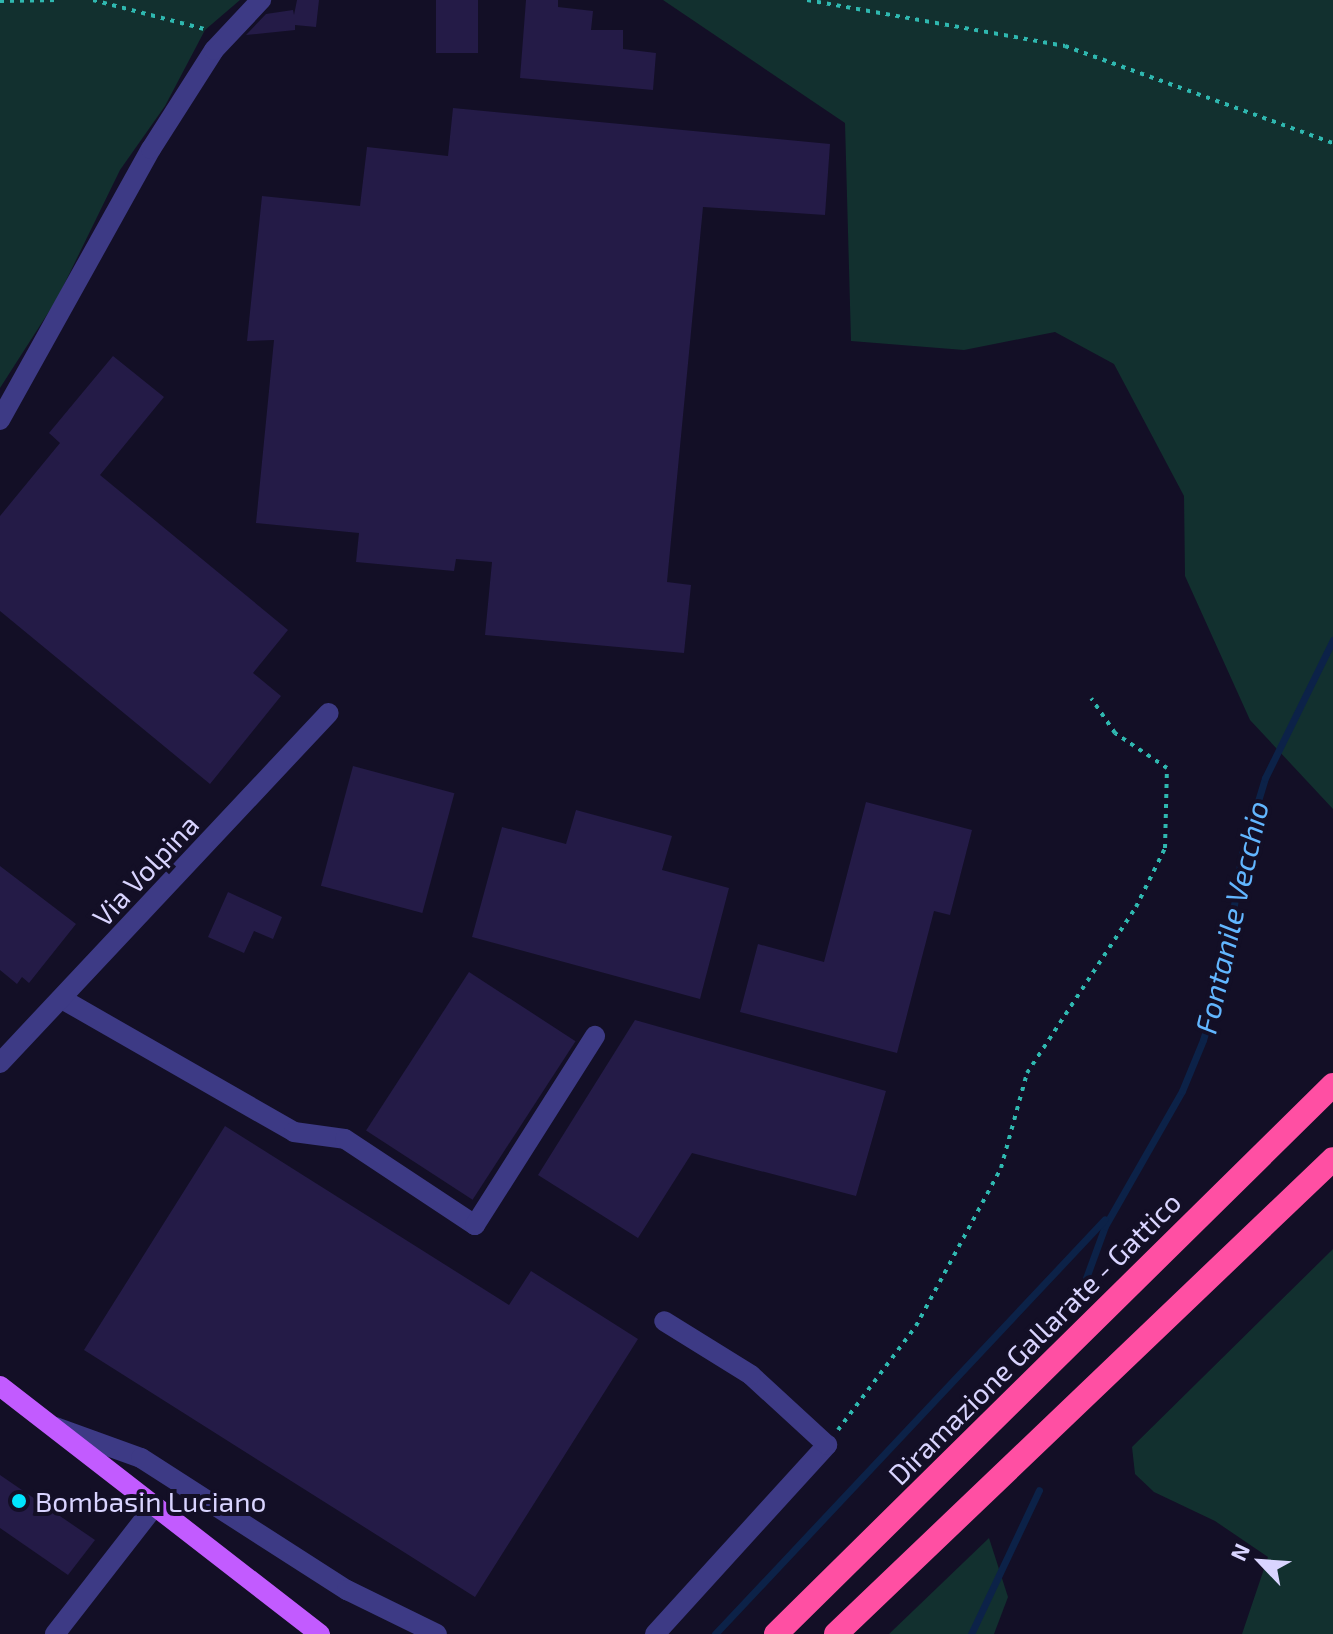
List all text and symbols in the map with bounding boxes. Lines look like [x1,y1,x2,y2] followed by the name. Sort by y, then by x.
[1187,797,1275,1037] water label: Fontanile Vecchio
[85,807,205,933] street label: Via Volpina
[881,1185,1187,1491] street label: Diramazione Gallarate - Gattico
[35,1484,266,1518] place label: Bombasin Luciano
[10,1492,28,1510] marker: Bombasin Luciano
[1221,1522,1301,1602] north arrow
[1224,1539,1254,1565] text: N

